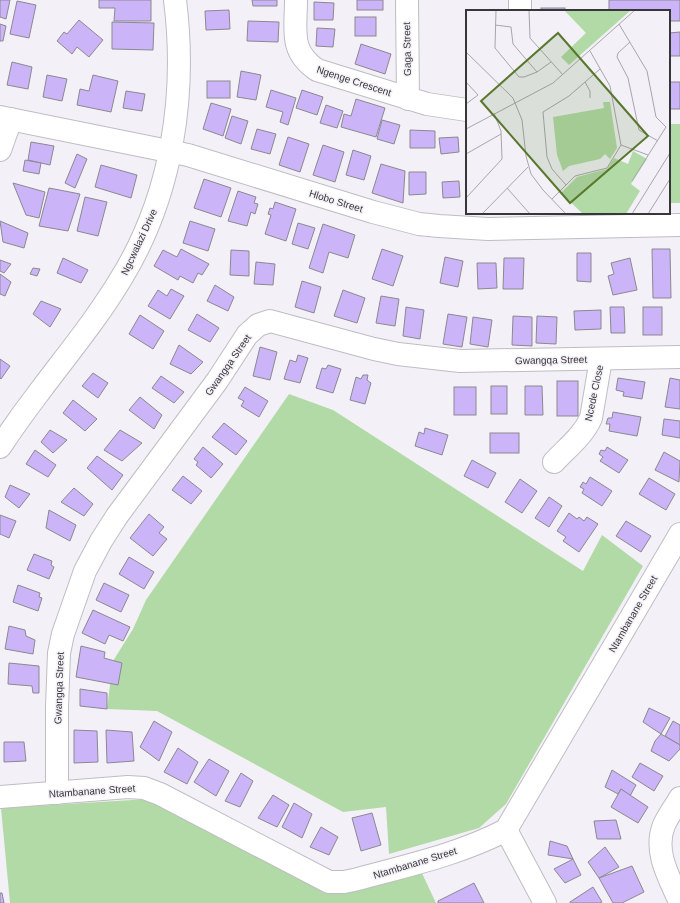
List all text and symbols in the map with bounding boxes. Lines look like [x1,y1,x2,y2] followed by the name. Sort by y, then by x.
[466,10,670,214] inset map
[401,22,413,76] street label: Gaga Street
[315,64,393,98] street label: Ngenge Crescent
[308,188,364,214] street label: Hlobo Street
[119,207,159,277] street label: Ngcwalazi Drive
[203,332,253,398] street label: Gwangqa Street
[515,354,587,366] street label: Gwangqa Street
[583,363,605,422] street label: Ncede Close
[607,574,660,654] street label: Ntambanane Street
[52,651,66,724] street label: Gwangqa Street
[48,782,136,800] street label: Ntambanane Street
[372,845,458,881] street label: Ntambanane Street

